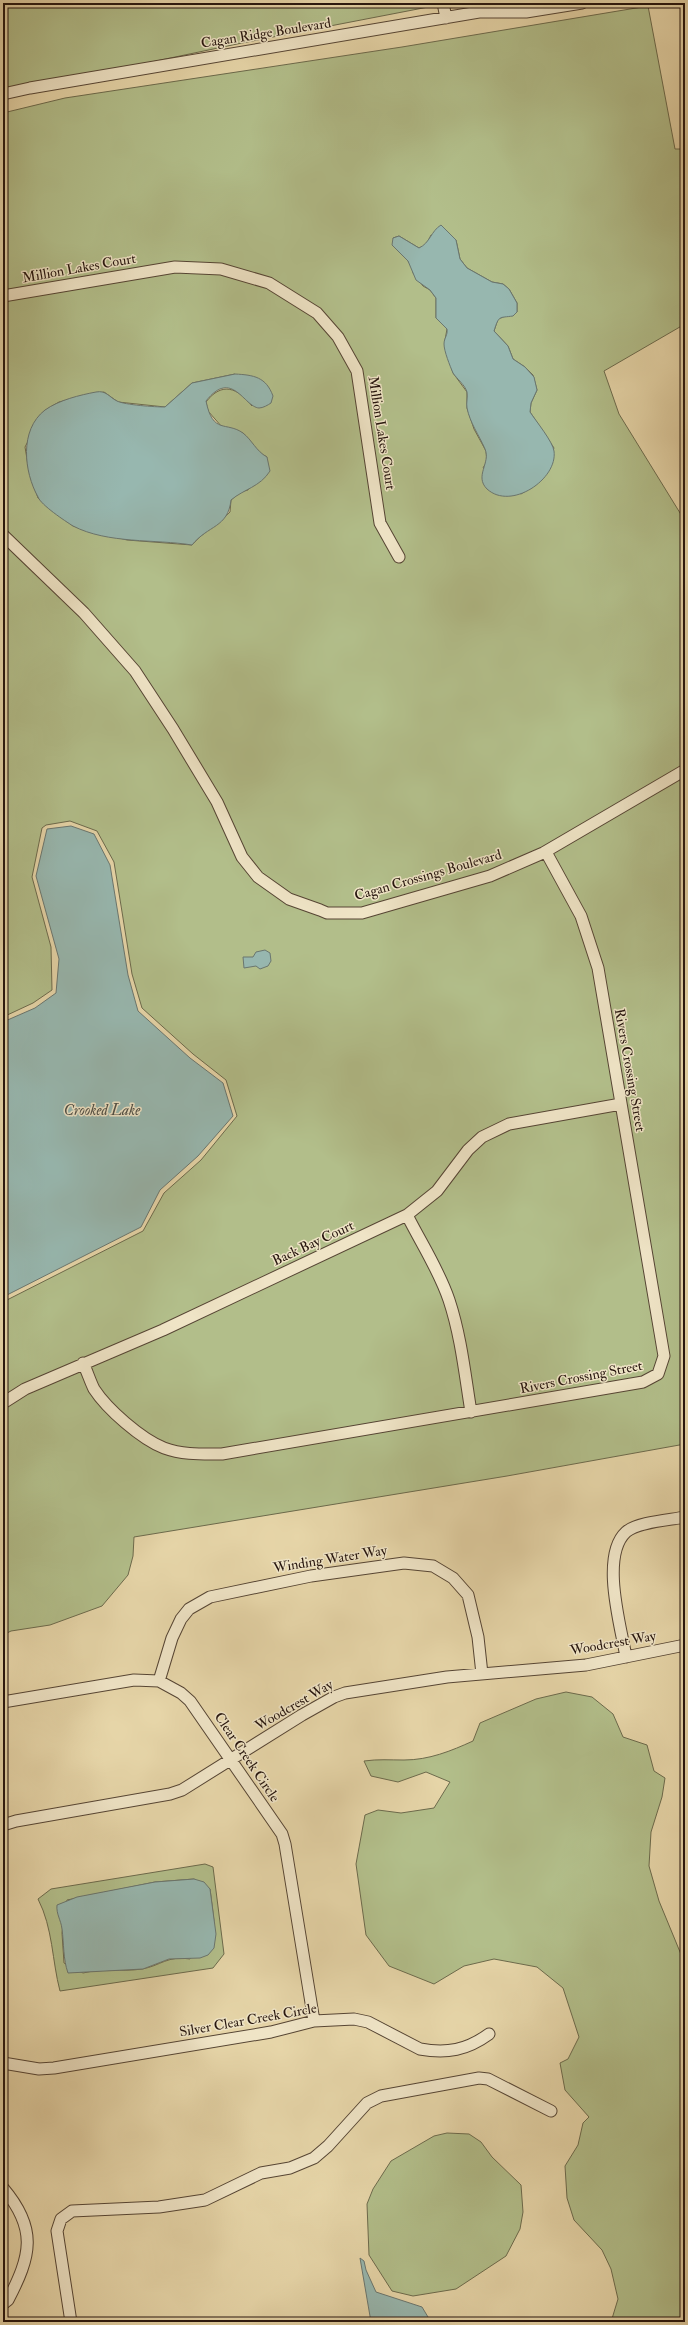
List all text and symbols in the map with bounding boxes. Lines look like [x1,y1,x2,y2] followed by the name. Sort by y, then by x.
[200,14,332,52] street label: Cagan Ridge Boulevard
[21,250,138,286] street label: Million Lakes Court
[365,375,399,492] street label: Million Lakes Court
[352,846,504,904] street label: Cagan Crossings Boulevard
[611,1007,649,1133] street label: Rivers Crossing Street
[64,1101,141,1120] water label: Crooked Lake
[269,1216,357,1270] street label: Back Bay Court
[518,1357,644,1397] street label: Rivers Crossing Street
[271,1541,389,1578] street label: Winding Water Way
[568,1627,658,1660] street label: Woodcrest Way
[251,1675,337,1736] street label: Woodcrest Way
[211,1709,283,1805] street label: Clear Creek Circle
[178,2000,318,2040] street label: Silver Clear Creek Circle

